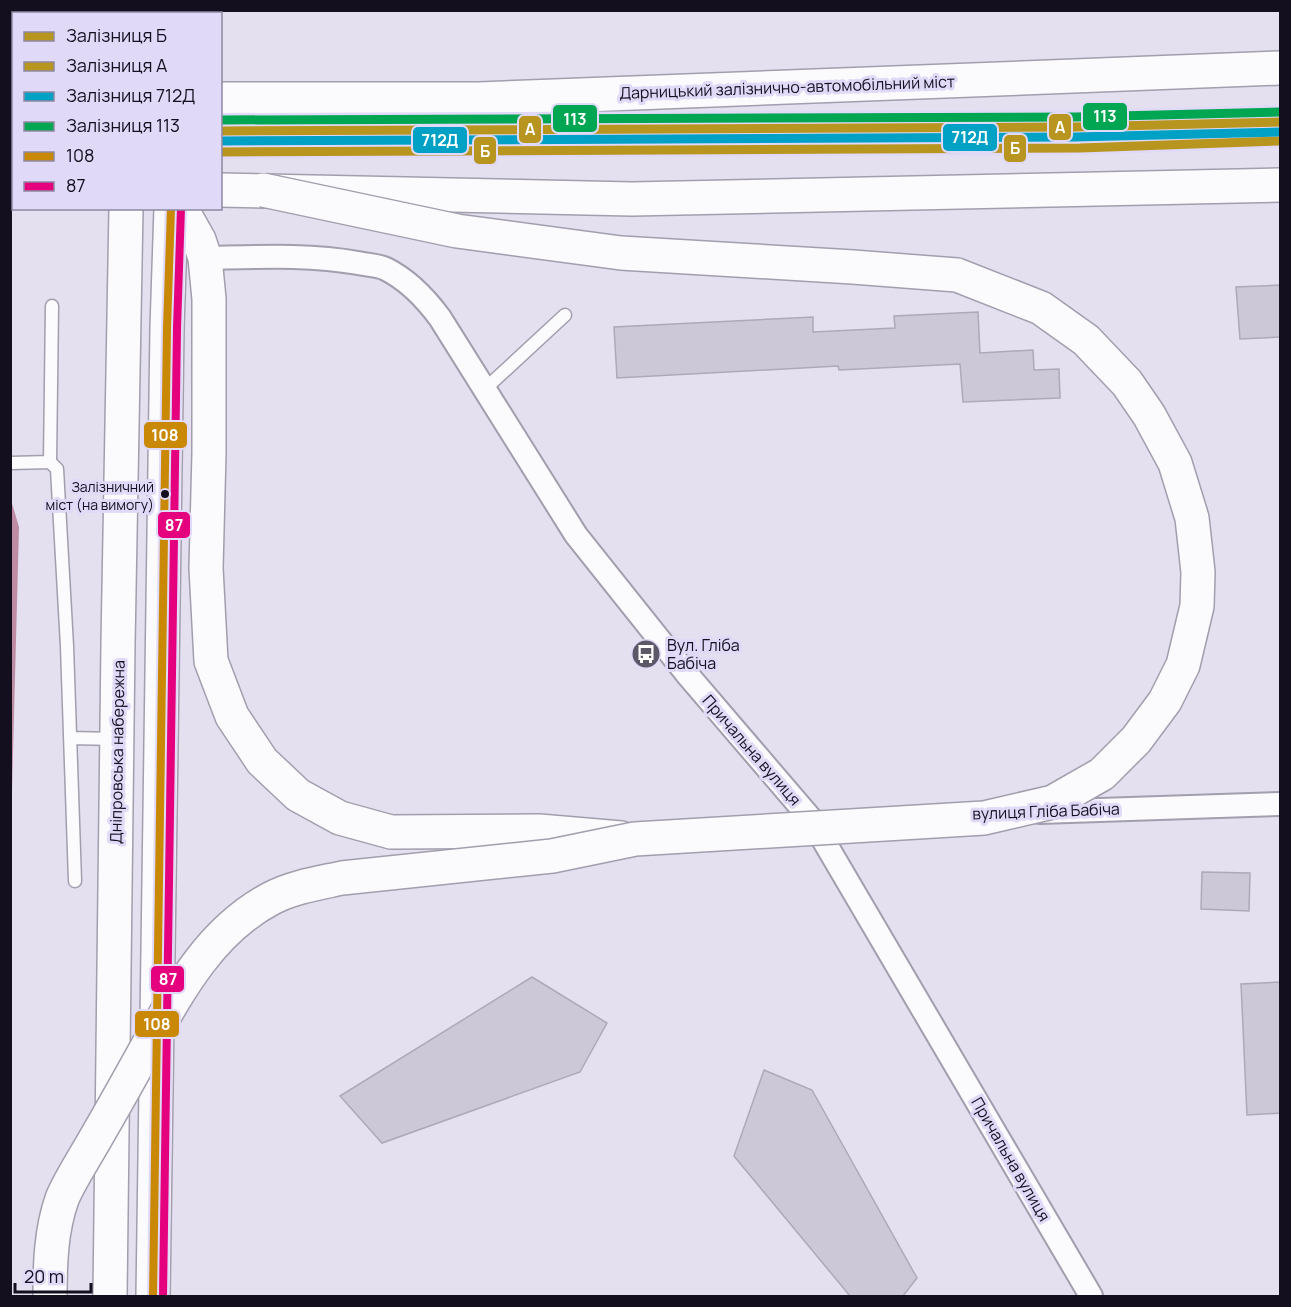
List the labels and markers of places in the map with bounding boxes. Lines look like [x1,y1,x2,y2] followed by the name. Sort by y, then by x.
[46,477,154,514] place label: Залізничний міст (на вимогу)
[159,488,171,500] marker: Залізничний міст (на вимогу)
[667,634,740,674] place label: Вул. Гліба Бабіча
[630,638,662,670] bus stop icon: Вул. Гліба Бабіча

